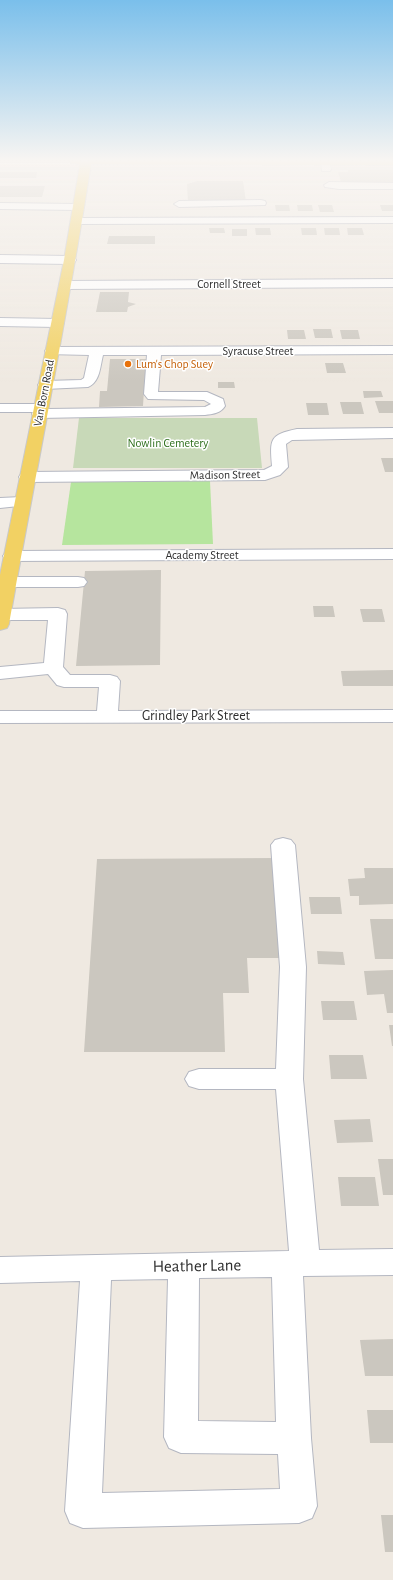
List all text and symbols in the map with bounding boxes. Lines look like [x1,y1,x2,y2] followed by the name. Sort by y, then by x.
[197,277,261,291] street label: Cornell Street
[223,344,293,358] street label: Syracuse Street
[136,357,213,371] place label: Lum's Chop Suey
[30,358,58,428] street label: Van Born Road
[123,359,133,369] marker: Lum's Chop Suey
[128,436,208,450] park label: Nowlin Cemetery
[190,467,260,483] street label: Madison Street
[165,548,239,562] street label: Academy Street
[142,708,250,724] street label: Grindley Park Street
[152,1255,242,1277] street label: Heather Lane

